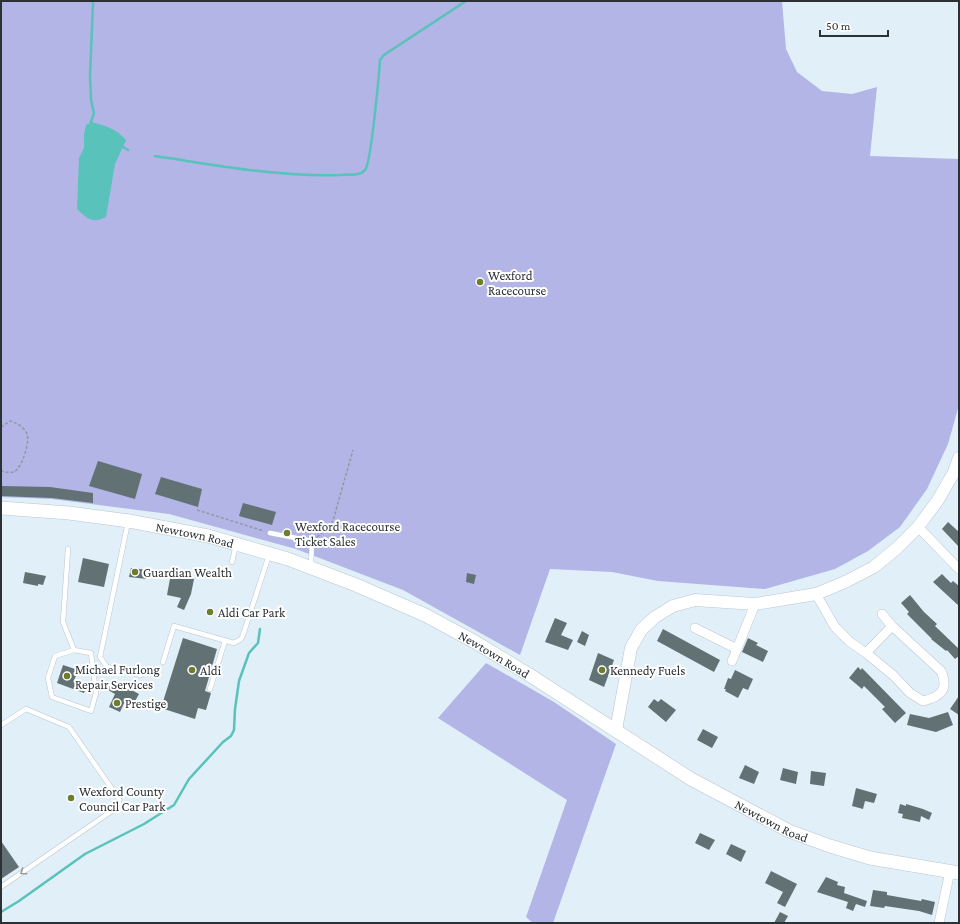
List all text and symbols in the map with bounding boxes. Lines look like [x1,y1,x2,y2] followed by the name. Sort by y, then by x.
[820,12,888,38] scale bar
[826,19,851,33] text: 50 m
[488,268,546,298] place label: Wexford Racecourse
[475,277,485,287] marker: Wexford Racecourse
[154,519,236,551] street label: Newtown Road
[295,519,400,549] place label: Wexford Racecourse Ticket Sales
[282,528,292,538] marker: Wexford Racecourse Ticket Sales
[143,565,232,580] place label: Guardian Wealth
[130,567,140,577] marker: Guardian Wealth
[218,605,286,620] place label: Aldi Car Park
[205,607,215,617] marker: Aldi Car Park
[456,628,532,681] street label: Newtown Road
[75,662,161,692] place label: Michael Furlong Repair Services
[200,663,222,678] place label: Aldi
[610,663,685,678] place label: Kennedy Fuels
[187,665,197,675] marker: Aldi
[597,665,607,675] marker: Kennedy Fuels
[62,671,72,681] marker: Michael Furlong Repair Services
[125,696,167,711] place label: Prestige
[112,698,122,708] marker: Prestige
[79,784,166,814] place label: Wexford County Council Car Park
[66,793,76,803] marker: Wexford County Council Car Park
[732,797,810,845] street label: Newtown Road
[21,867,28,874] one-way arrow

